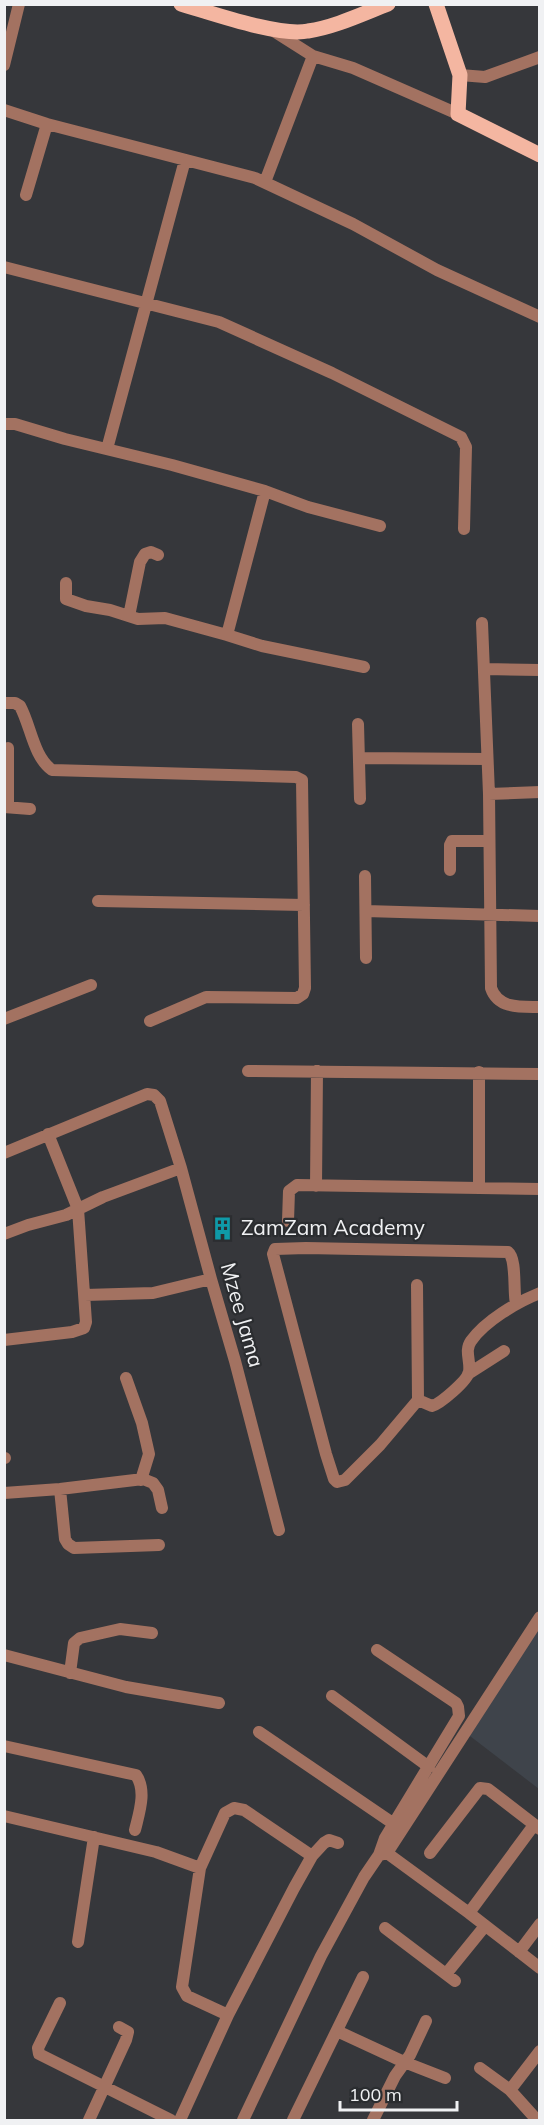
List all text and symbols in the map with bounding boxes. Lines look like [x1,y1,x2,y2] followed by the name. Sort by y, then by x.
[241,1214,425,1240] place label: ZamZam Academy
[210,1215,236,1241] building icon: ZamZam Academy
[216,1259,270,1370] street label: Mzee Jama
[340,2074,457,2112] scale bar
[349,2083,402,2106] text: 100 m

